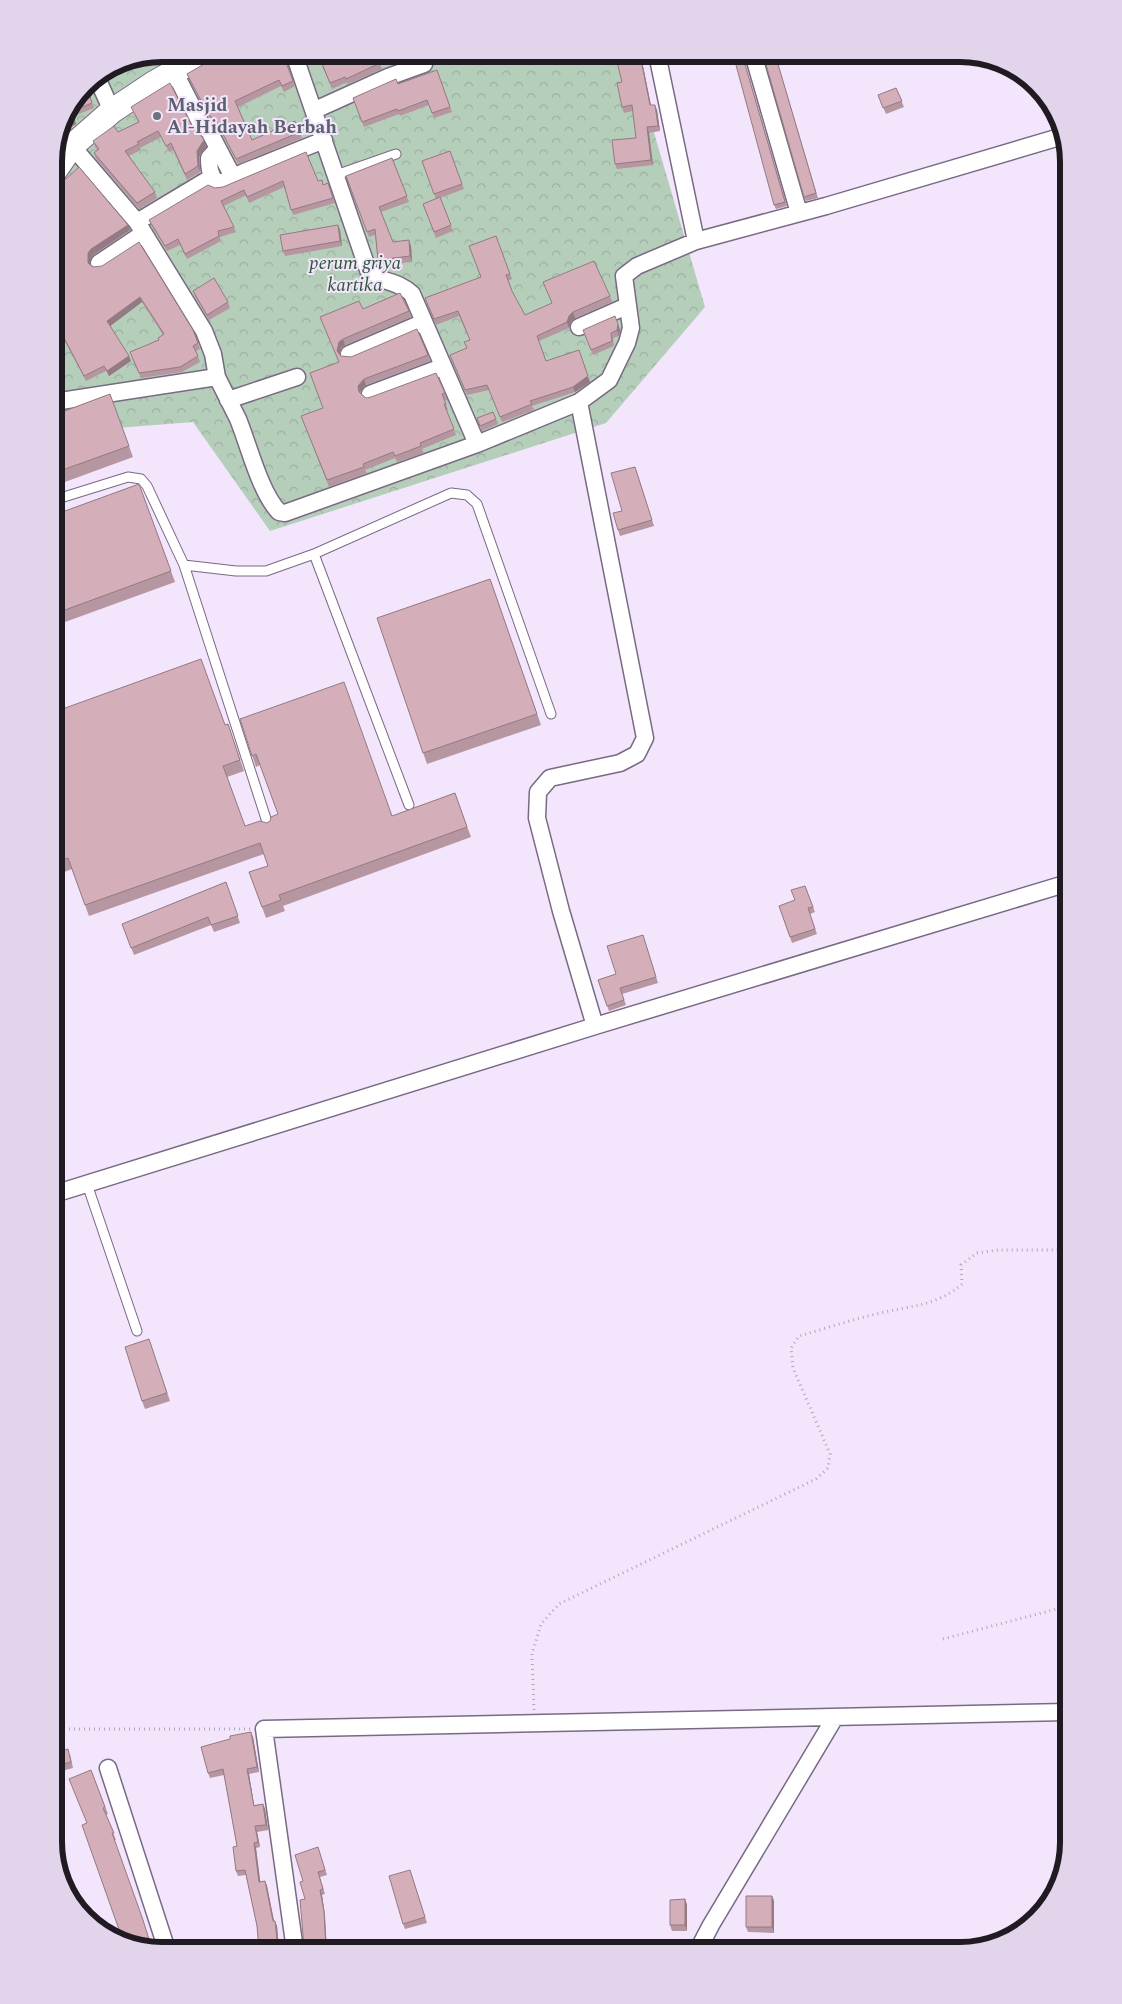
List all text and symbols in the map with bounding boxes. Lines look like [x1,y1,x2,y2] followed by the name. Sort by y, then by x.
[167,91,337,142] place label: Masjid Al-Hidayah Berbah
[151,110,163,122] marker: Masjid Al-Hidayah Berbah
[308,249,401,300] park label: perum griya kartika

